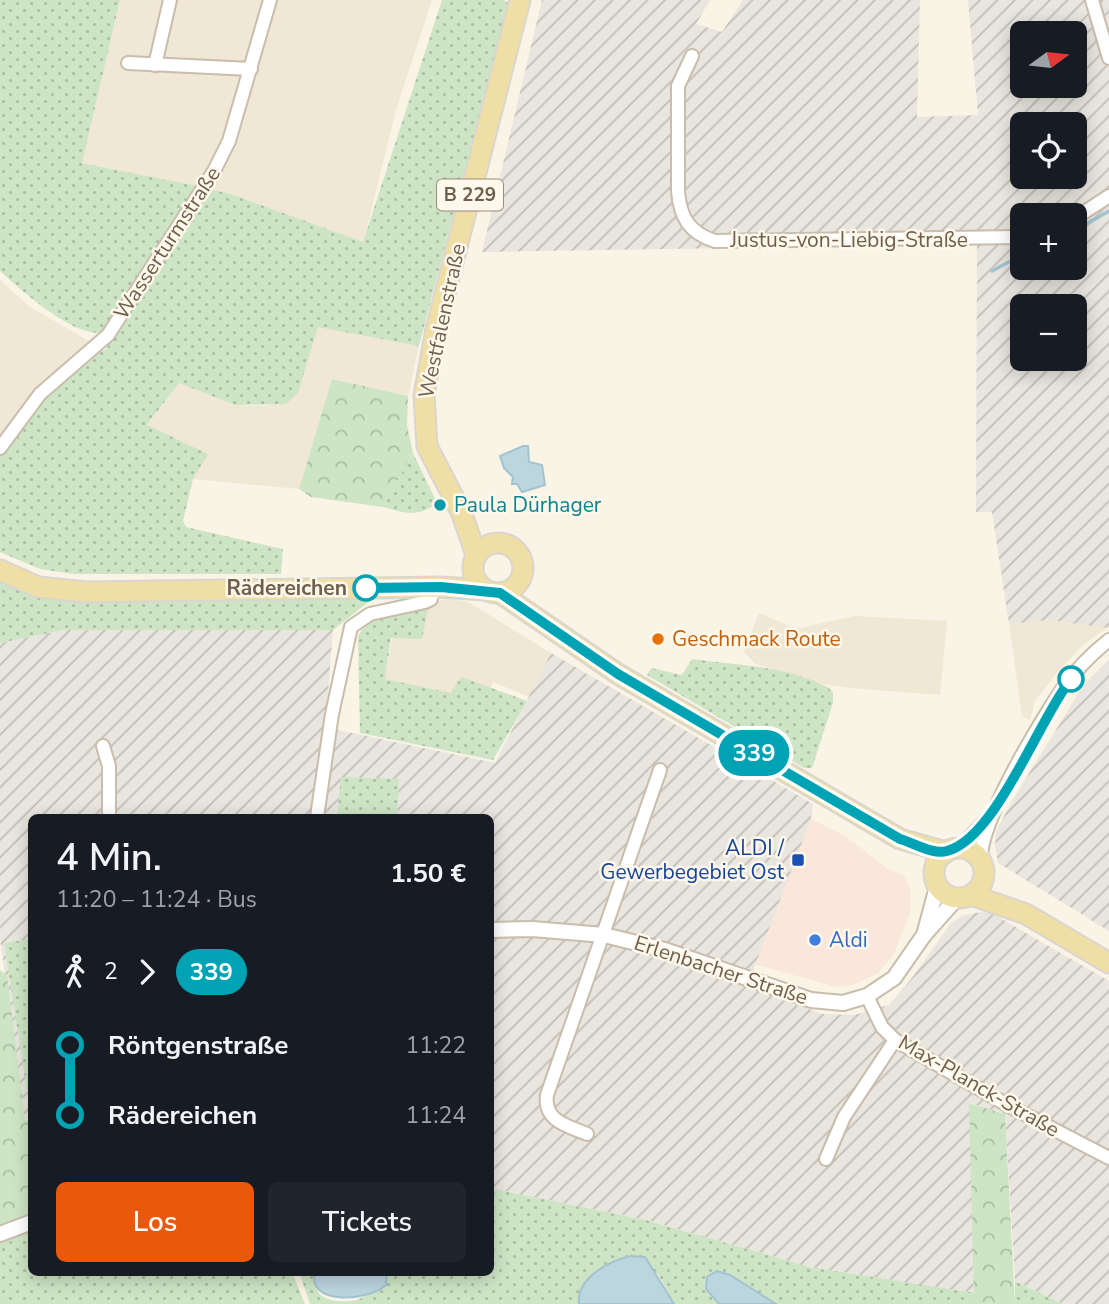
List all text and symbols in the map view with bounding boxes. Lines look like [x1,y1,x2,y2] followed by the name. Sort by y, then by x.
[1010,21,1087,98] north arrow
[1010,21,1087,371] map controls
[1010,112,1087,189] button: locate
[107,161,227,325] street label: Wasserturmstraße
[437,180,503,210] road number: B 229
[1010,203,1087,280] button: +
[729,226,968,254] street label: Justus-von-Liebig-Straße
[412,241,472,401] street label: Westfalenstraße
[1010,294,1087,371] button: −
[454,491,602,519] place label: Paula Dürhager
[432,497,448,513] marker: Paula Dürhager
[227,574,347,602] place label: Rädereichen
[353,575,379,601] marker: Rädereichen
[672,625,841,653] place label: Geschmack Route
[650,631,666,647] marker: Geschmack Route
[1058,666,1084,692] unlabelled marker
[714,730,794,776] line badge: 339
[732,737,776,769] text: 339
[56,832,162,883] text: 4 Min.
[600,834,785,886] place label: ALDI / Gewerbegebiet Ost
[790,852,806,868] marker: ALDI / Gewerbegebiet Ost
[390,856,466,891] text: 1.50 €
[56,884,257,915] text: 11:20 – 11:24 · Bus
[829,926,868,954] place label: Aldi
[631,929,811,1011] street label: Erlenbacher Straße
[807,932,823,948] marker: Aldi
[56,953,94,991] icon: walk
[128,953,166,991] icon: forward
[104,956,118,987] text: 2
[190,956,233,988] text: 339
[108,1028,288,1063] text: Röntgenstraße
[893,1028,1065,1144] street label: Max-Planck-Straße
[406,1030,466,1061] text: 11:22
[108,1098,257,1133] text: Rädereichen
[406,1100,466,1131] text: 11:24
[56,1182,254,1262] button: Los
[268,1182,466,1262] button: Tickets

